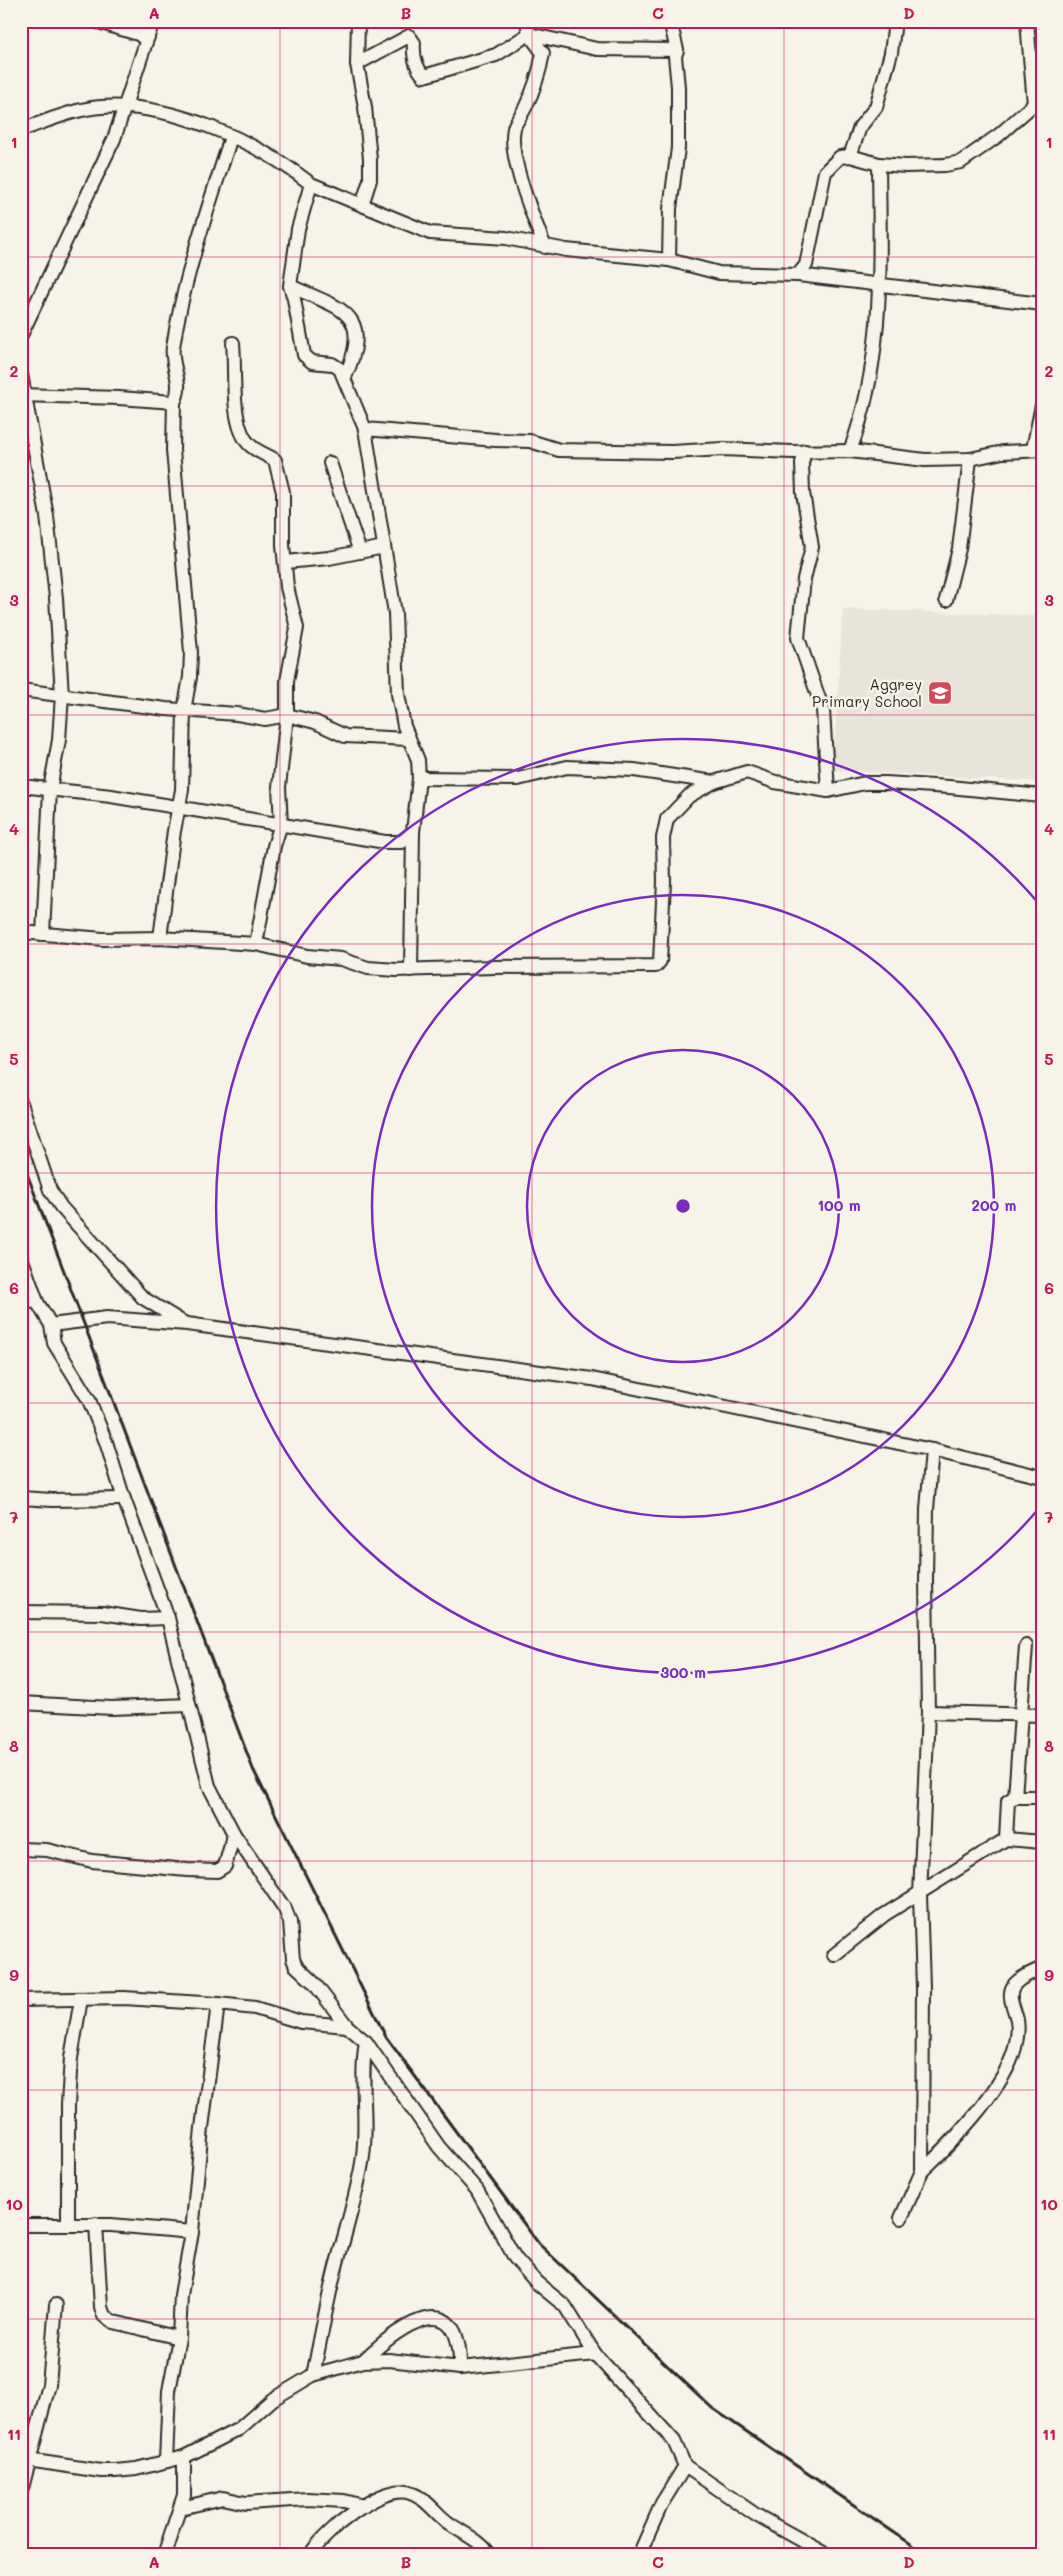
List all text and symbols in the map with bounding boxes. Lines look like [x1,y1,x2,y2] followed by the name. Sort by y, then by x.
[148,2,160,23] text: A
[401,2,411,23] text: B
[652,2,664,23] text: C
[903,2,915,23] text: D
[10,131,18,152] text: 1
[1045,131,1053,152] text: 1
[10,360,19,381] text: 2
[1045,360,1054,381] text: 2
[9,589,19,610] text: 3
[1044,589,1054,610] text: 3
[812,674,922,711] place label: Aggrey Primary School
[927,680,953,706] school or university icon: Aggrey Primary School
[9,818,19,839] text: 4
[1044,818,1054,839] text: 4
[9,1048,19,1069] text: 5
[1044,1048,1054,1069] text: 5
[817,1195,861,1215] text: 100 m
[972,1195,1017,1215] text: 200 m
[674,1197,692,1215] centre of rings
[9,1277,19,1298] text: 6
[1044,1277,1054,1298] text: 6
[10,1506,19,1527] text: 7
[1045,1506,1054,1527] text: 7
[660,1662,706,1682] text: 300 m
[9,1735,19,1756] text: 8
[1044,1735,1054,1756] text: 8
[9,1964,19,1985] text: 9
[1044,1964,1054,1985] text: 9
[5,2193,23,2214] text: 10
[1040,2193,1058,2214] text: 10
[7,2423,21,2444] text: 11
[1042,2423,1056,2444] text: 11
[148,2551,160,2572] text: A
[401,2551,411,2572] text: B
[652,2551,664,2572] text: C
[903,2551,915,2572] text: D

